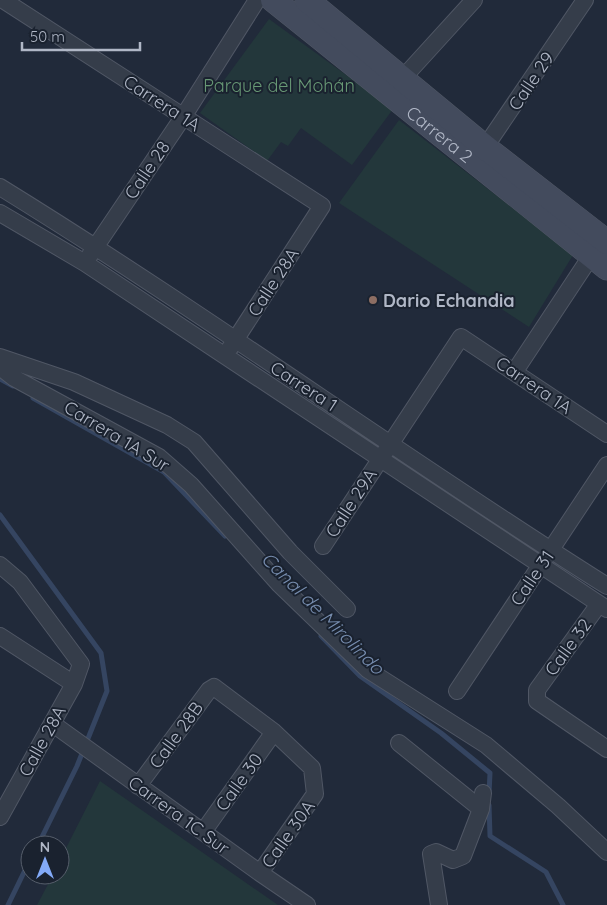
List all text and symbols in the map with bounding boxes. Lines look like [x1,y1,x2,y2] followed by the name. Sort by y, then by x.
[22,20,140,52] scale bar
[30,27,65,46] text: 50 m
[503,47,559,115] street label: Calle 29
[119,70,205,137] street label: Carrera 1A
[203,74,355,97] park label: Parque del Mohán
[402,100,478,168] street label: Carrera 2
[119,136,175,204] street label: Calle 28
[242,243,304,321] street label: Calle 28A
[383,289,515,312] place label: Dario Echandia
[367,294,379,306] marker: Dario Echandia
[491,351,577,419] street label: Carrera 1A
[266,356,342,416] street label: Carrera 1
[60,395,174,477] street label: Carrera 1A Sur
[320,464,382,542] street label: Calle 29A
[505,546,559,610] street label: Calle 31
[257,547,391,681] water label: Canal de Mirolindo
[540,614,596,680] street label: Calle 32
[144,697,208,773] street label: Calle 28B
[13,701,71,780] street label: Calle 28A
[210,749,268,815] street label: Calle 30
[124,771,234,859] street label: Carrera 1C Sur
[256,795,320,872] street label: Calle 30A
[20,835,70,885] north arrow
[40,838,50,856] text: N

